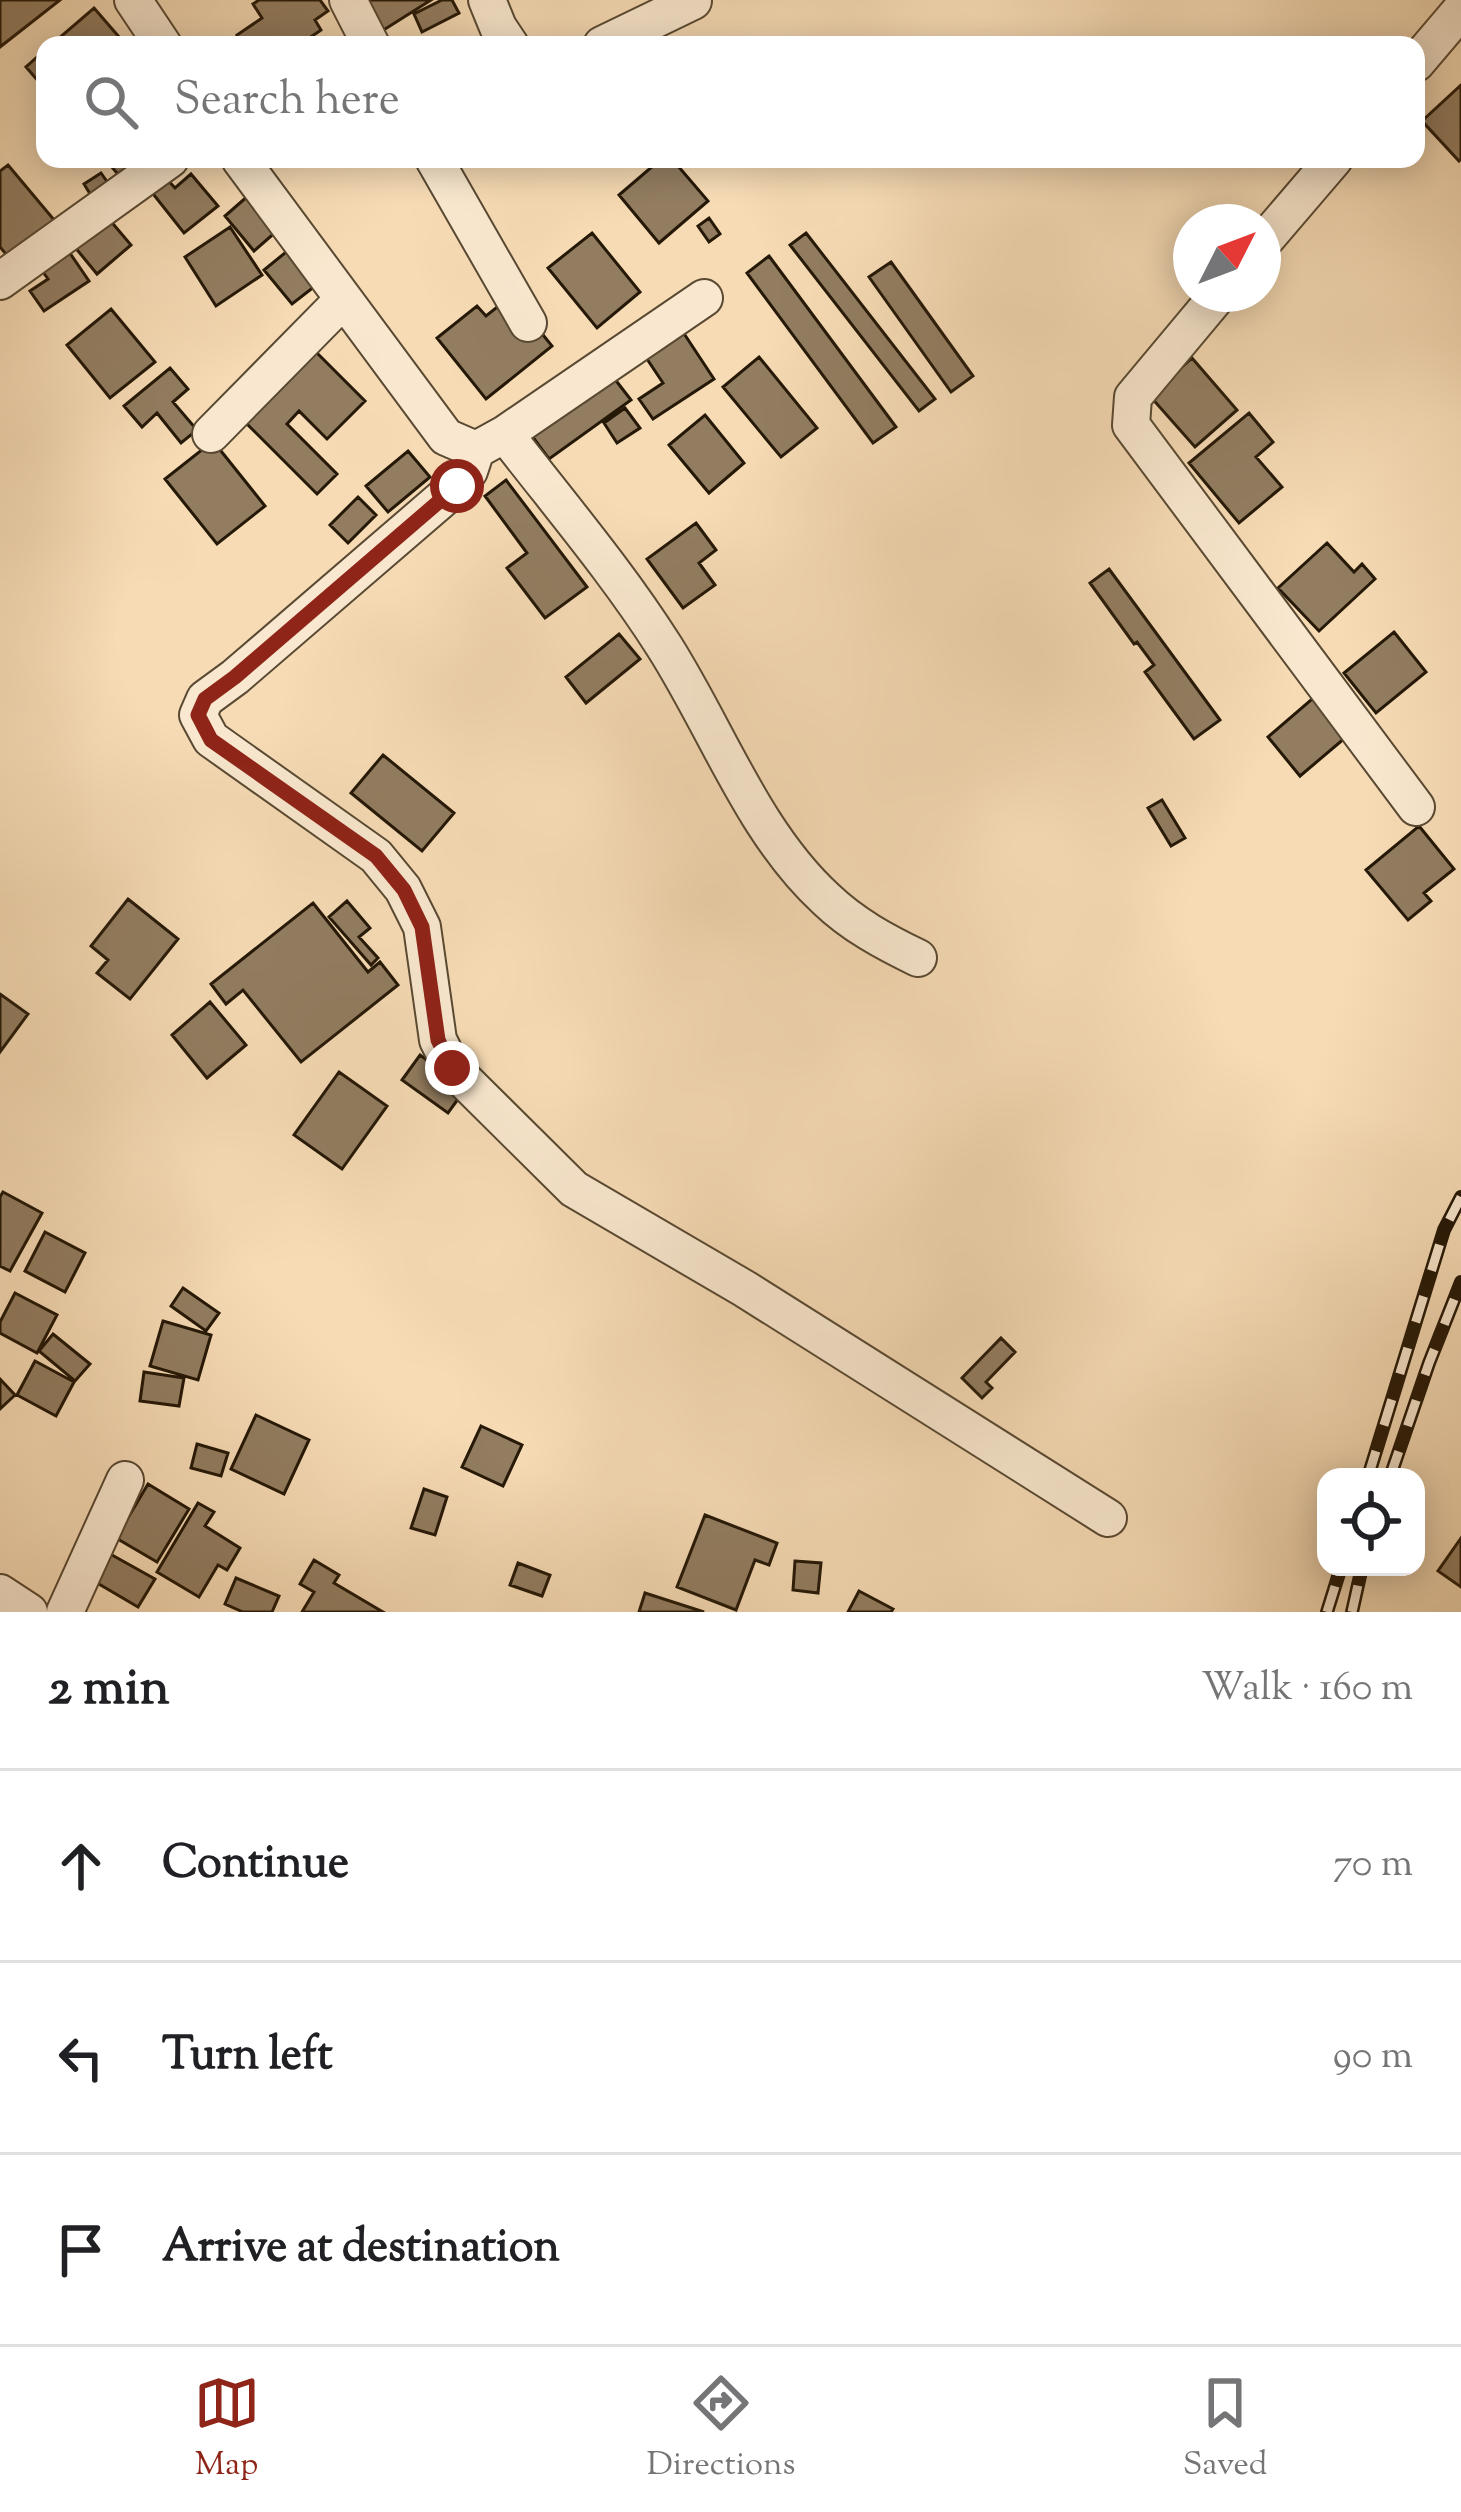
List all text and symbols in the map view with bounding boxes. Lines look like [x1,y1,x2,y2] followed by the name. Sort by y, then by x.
[36,36,1425,168] search box
[78,69,144,135] icon: search
[174,70,400,135] text: Search here
[1173,204,1281,312] north arrow
[430,459,484,513] route start
[425,1041,479,1095] route end
[1317,1468,1425,1576] map controls
[1317,1468,1425,1576] button: locate
[48,1654,170,1727] text: 2 min
[1201,1662,1413,1718] text: Walk · 160 m
[48,1833,114,1899] icon: ahead
[162,1833,349,1898] text: Continue
[1333,1838,1413,1894] text: 70 m
[48,2025,114,2091] icon: left
[162,2025,333,2090] text: Turn left
[1333,2030,1413,2086] text: 90 m
[48,2217,114,2283] icon: arrive
[162,2217,560,2282] text: Arrive at destination
[194,2370,260,2490] tab: Map
[647,2370,796,2490] tab: Directions
[1183,2370,1267,2490] tab: Saved

